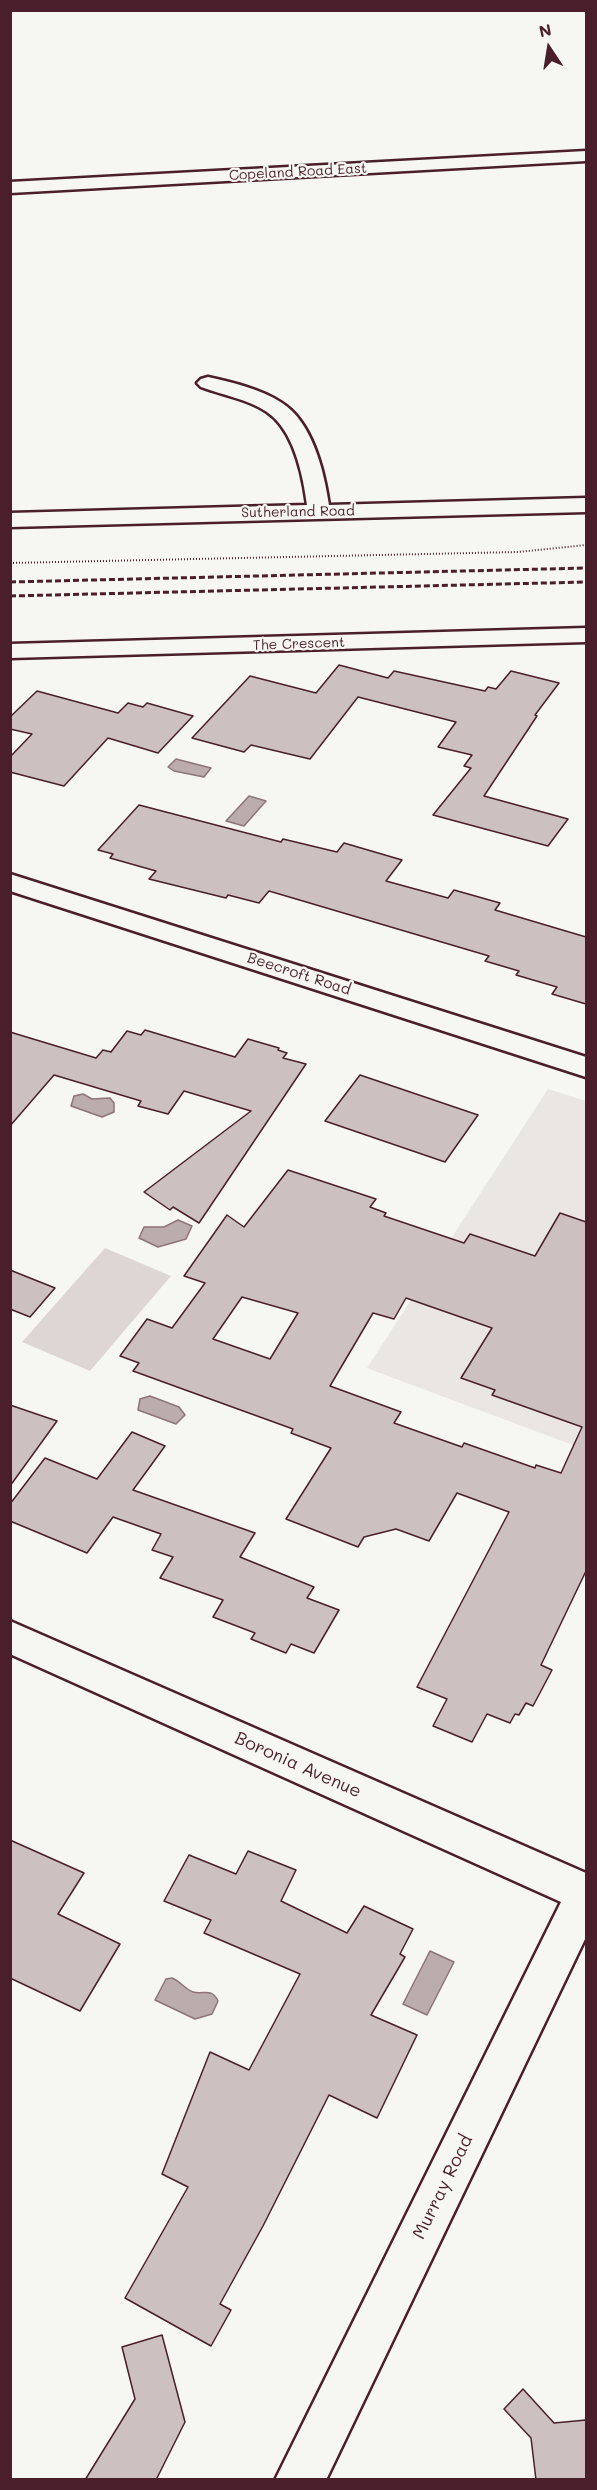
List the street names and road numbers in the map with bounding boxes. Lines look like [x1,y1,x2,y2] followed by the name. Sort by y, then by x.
[229,160,367,184] street label: Copeland Road East
[241,503,355,521] street label: Sutherland Road
[253,634,345,654] street label: The Crescent
[245,949,353,999] street label: Beecroft Road
[231,1727,365,1803] street label: Boronia Avenue
[408,2131,478,2243] street label: Murray Road

